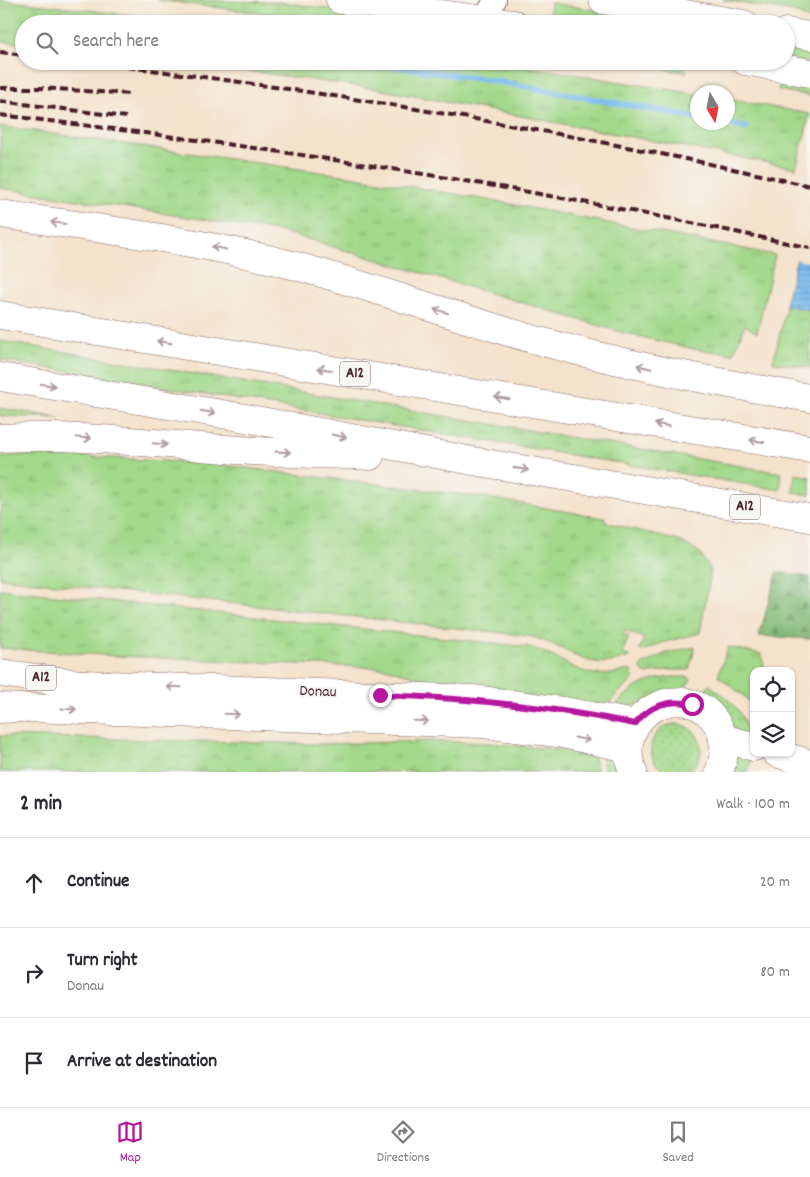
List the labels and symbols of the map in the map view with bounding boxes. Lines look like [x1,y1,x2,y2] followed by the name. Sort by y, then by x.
[690,85,735,130] north arrow
[51,218,67,228] one-way arrow
[211,243,227,253] one-way arrow
[433,305,449,315] one-way arrow
[157,336,173,346] one-way arrow
[340,362,370,386] road number: A12
[636,362,652,371] one-way arrow
[317,363,333,373] one-way arrow
[40,381,56,391] one-way arrow
[495,393,511,403] one-way arrow
[200,407,216,417] one-way arrow
[655,420,671,430] one-way arrow
[331,432,347,441] one-way arrow
[75,433,91,442] one-way arrow
[749,435,765,445] one-way arrow
[152,439,168,448] one-way arrow
[274,447,290,456] one-way arrow
[512,465,528,475] one-way arrow
[730,494,760,520] road number: A12
[26,666,56,690] road number: A12
[299,680,337,704] street label: Donau
[166,682,182,692] one-way arrow
[369,684,392,707] route end
[681,693,704,716] route start
[61,705,77,714] one-way arrow
[224,710,240,719] one-way arrow
[413,716,429,725] one-way arrow
[574,734,590,744] one-way arrow

